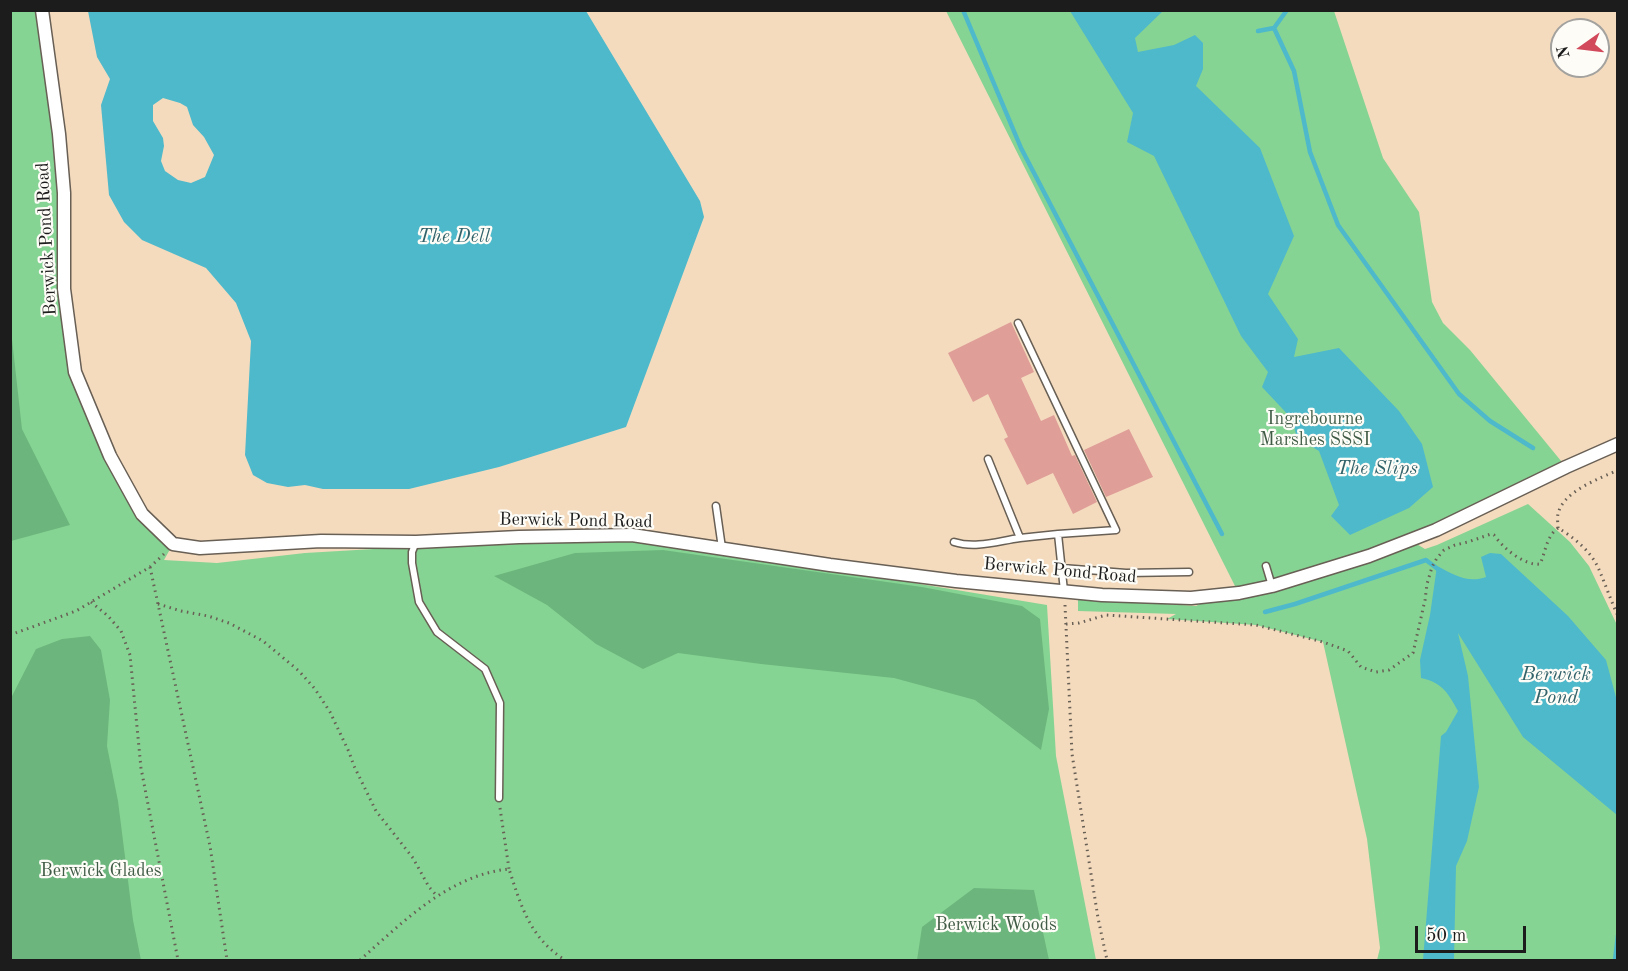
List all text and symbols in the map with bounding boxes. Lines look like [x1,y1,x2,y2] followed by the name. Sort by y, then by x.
[1550,18,1610,78] north arrow
[1555,44,1574,60] text: N
[32,162,62,316] street label: Berwick Pond Road
[418,225,490,249] water label: The Dell
[1260,408,1370,450] park label: Ingrebourne Marshes SSSI
[1336,457,1418,481] water label: The Slips
[499,509,653,533] street label: Berwick Pond Road
[983,554,1137,588] street label: Berwick Pond Road
[1521,663,1591,710] water label: Berwick Pond
[40,860,162,882] park label: Berwick Glades
[935,914,1057,936] park label: Berwick Woods
[1418,914,1529,952] scale bar
[1426,927,1466,945] text: 50 m

